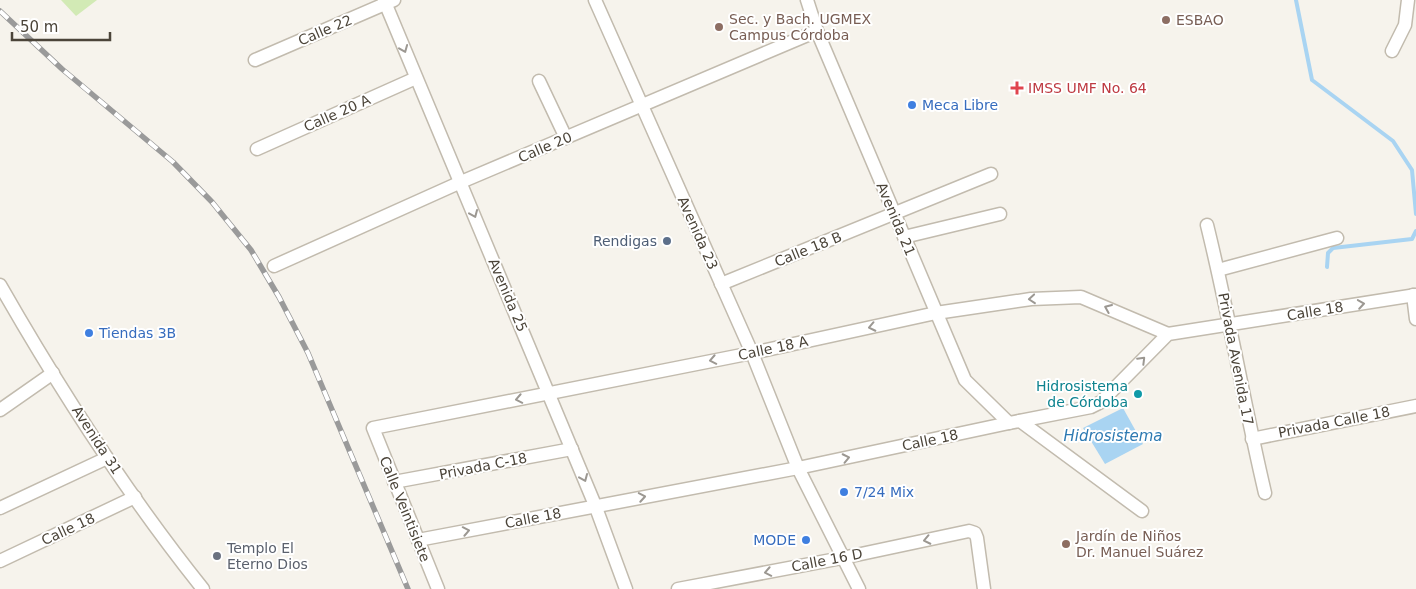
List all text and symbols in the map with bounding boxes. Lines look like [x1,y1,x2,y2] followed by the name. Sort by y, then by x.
[12,10,110,42] scale bar
[296,11,354,49] street label: Calle 22
[729,11,872,43] place label: Sec. y Bach. UGMEX Campus Córdoba
[1176,12,1224,28] place label: ESBAO
[1160,14,1172,26] marker: ESBAO
[20,18,58,36] text: 50 m
[713,21,725,33] marker: Sec. y Bach. UGMEX Campus Córdoba
[398,44,408,53] one-way arrow
[1028,80,1147,96] place label: IMSS UMF No. 64
[1010,81,1024,95] marker: IMSS UMF No. 64
[301,91,373,135] street label: Calle 20 A
[922,97,998,113] place label: Meca Libre
[906,99,918,111] marker: Meca Libre
[516,128,574,166] street label: Calle 20
[873,180,919,258] street label: Avenida 21
[675,194,721,272] street label: Avenida 23
[469,210,479,218] one-way arrow
[772,228,844,270] street label: Calle 18 B
[593,233,657,249] place label: Rendigas
[661,235,673,247] marker: Rendigas
[485,256,531,334] street label: Avenida 25
[1215,291,1257,427] street label: Privada Avenida 17
[1028,293,1036,304] one-way arrow
[1286,299,1344,323] street label: Calle 18
[1357,299,1365,309] one-way arrow
[1105,304,1113,314] one-way arrow
[868,321,877,332] one-way arrow
[98,325,176,341] place label: Tiendas 3B
[83,327,95,339] marker: Tiendas 3B
[737,333,810,363] street label: Calle 18 A
[709,355,718,365] one-way arrow
[1136,357,1145,366] one-way arrow
[1036,378,1128,410] place label: Hidrosistema de Córdoba
[1132,388,1144,400] marker: Hidrosistema de Córdoba
[515,393,524,403] one-way arrow
[69,403,125,477] street label: Avenida 31
[1277,403,1391,441] street label: Privada Calle 18
[900,426,960,454] street label: Calle 18
[1063,427,1163,445] water label: Hidrosistema
[438,450,528,482] street label: Privada C-18
[841,453,850,463] one-way arrow
[377,454,433,564] street label: Calle Veintisiete
[578,473,588,481] one-way arrow
[854,484,914,500] place label: 7/24 Mix
[838,486,850,498] marker: 7/24 Mix
[638,492,647,502] one-way arrow
[503,505,563,531] street label: Calle 18
[39,510,97,548] street label: Calle 18
[461,526,470,536] one-way arrow
[1075,528,1203,560] place label: Jardín de Niños Dr. Manuel Suárez
[753,532,796,548] place label: MODE
[800,534,812,546] marker: MODE
[923,534,932,544] one-way arrow
[1060,538,1072,550] marker: Jardín de Niños Dr. Manuel Suárez
[226,540,308,572] place label: Templo El Eterno Dios
[790,545,864,575] street label: Calle 16 D
[211,550,223,562] marker: Templo El Eterno Dios
[763,566,772,576] one-way arrow

